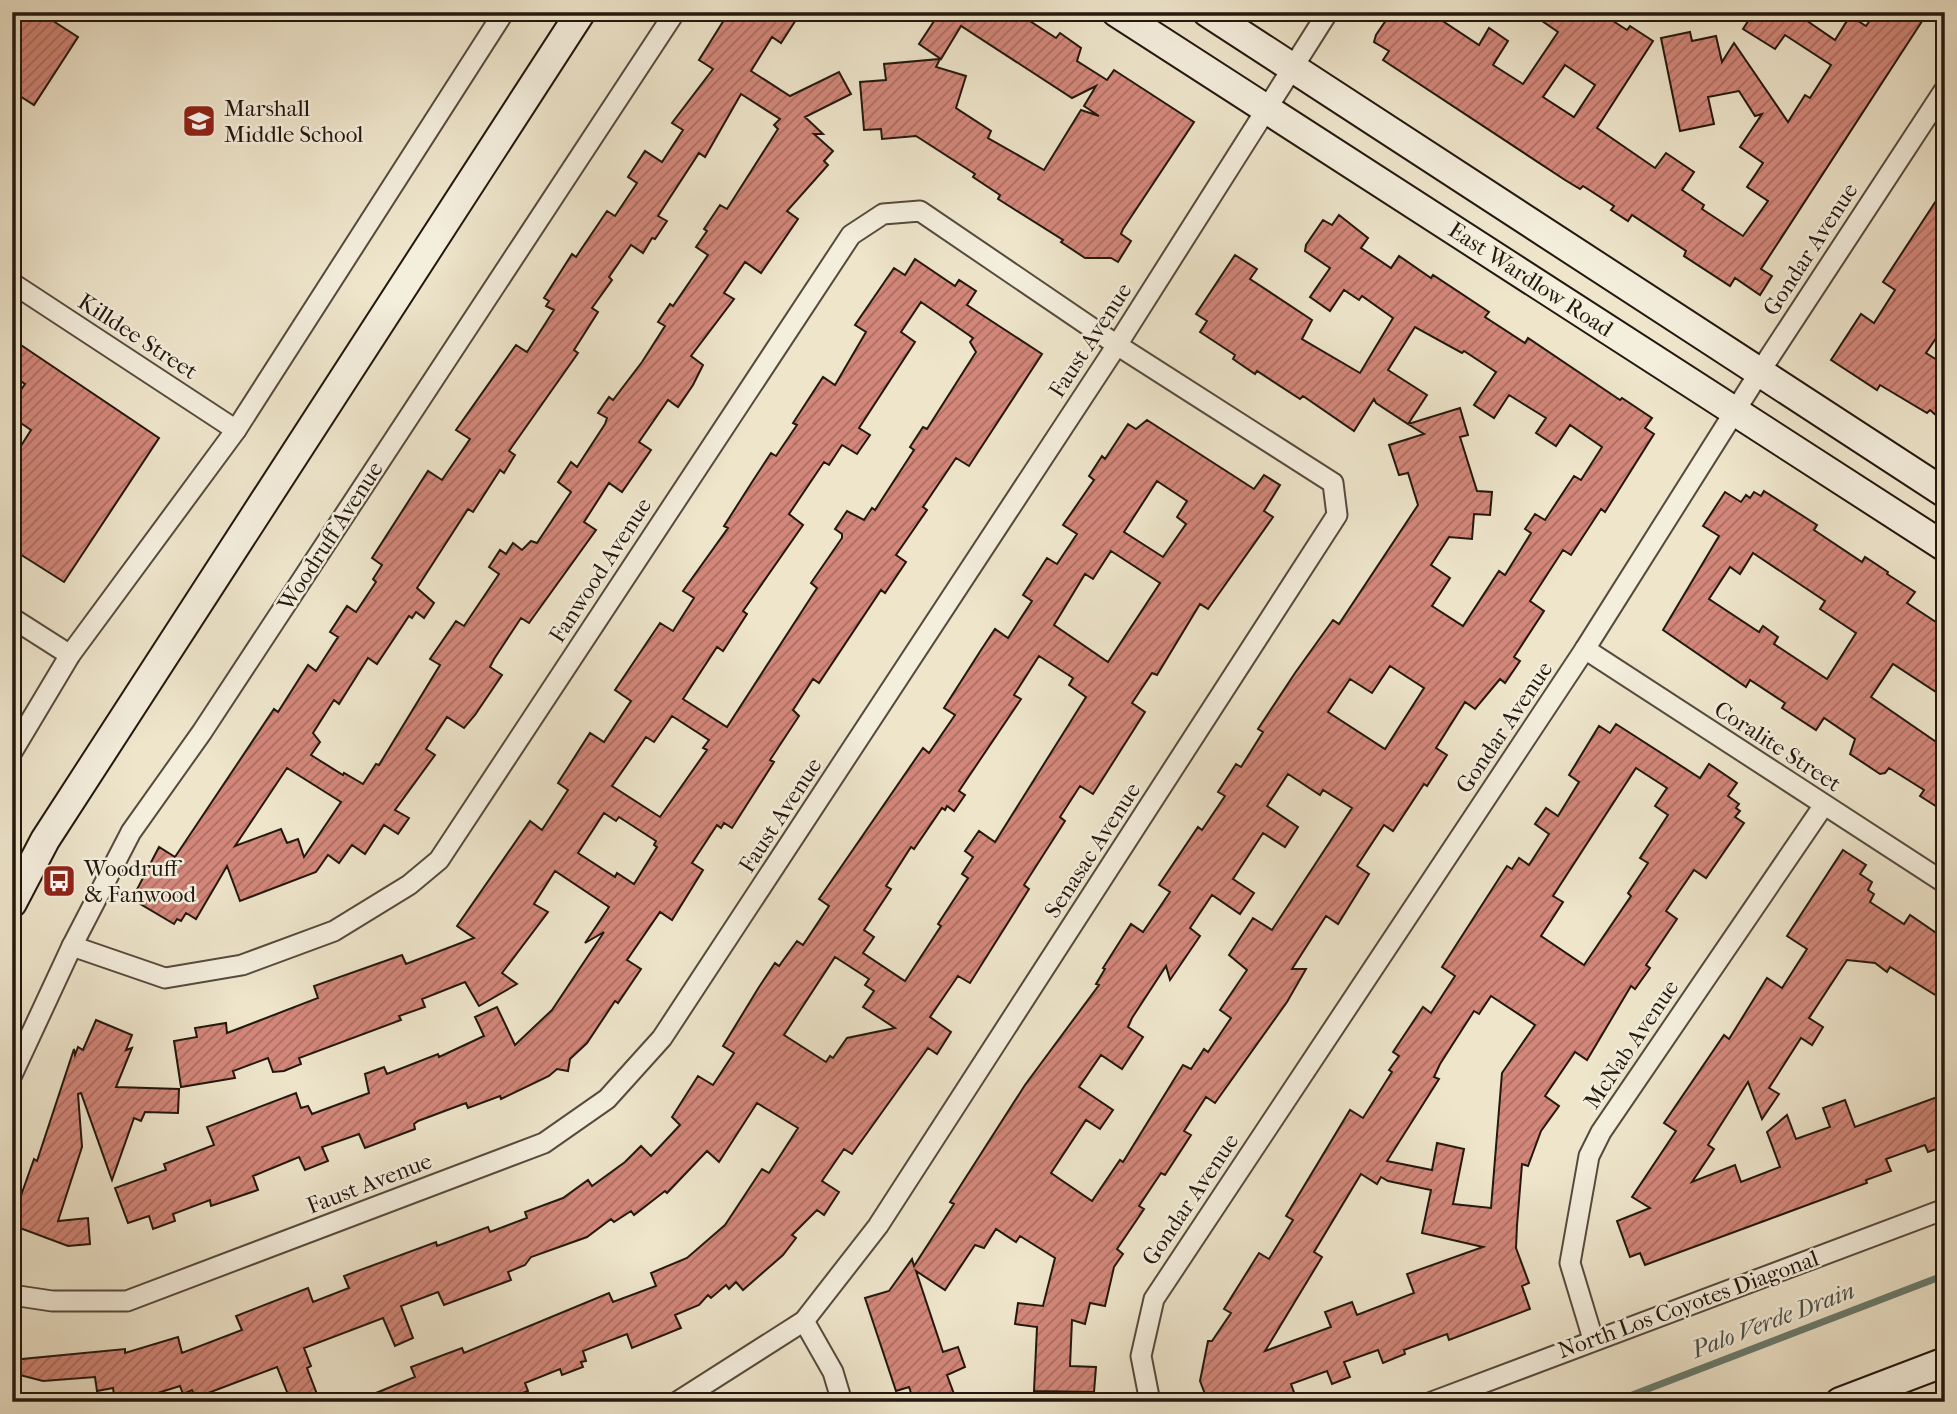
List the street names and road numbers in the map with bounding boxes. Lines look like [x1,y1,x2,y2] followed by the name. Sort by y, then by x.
[1757,178,1863,321] street label: Gondar Avenue
[1443,216,1618,343] street label: East Wardlow Road
[1043,278,1138,403] street label: Faust Avenue
[73,288,203,385] street label: Killdee Street
[272,457,389,617] street label: Woodruff Avenue
[544,493,657,648] street label: Fanwood Avenue
[1450,656,1558,798] street label: Gondar Avenue
[1709,695,1846,797] street label: Coralite Street
[733,753,828,878] street label: Faust Avenue
[1039,778,1146,923] street label: Senasac Avenue
[1578,975,1684,1114] street label: McNab Avenue
[1136,1128,1244,1270] street label: Gondar Avenue
[303,1147,435,1220] street label: Faust Avenue
[1554,1244,1823,1364] street label: North Los Coyotes Diagonal

